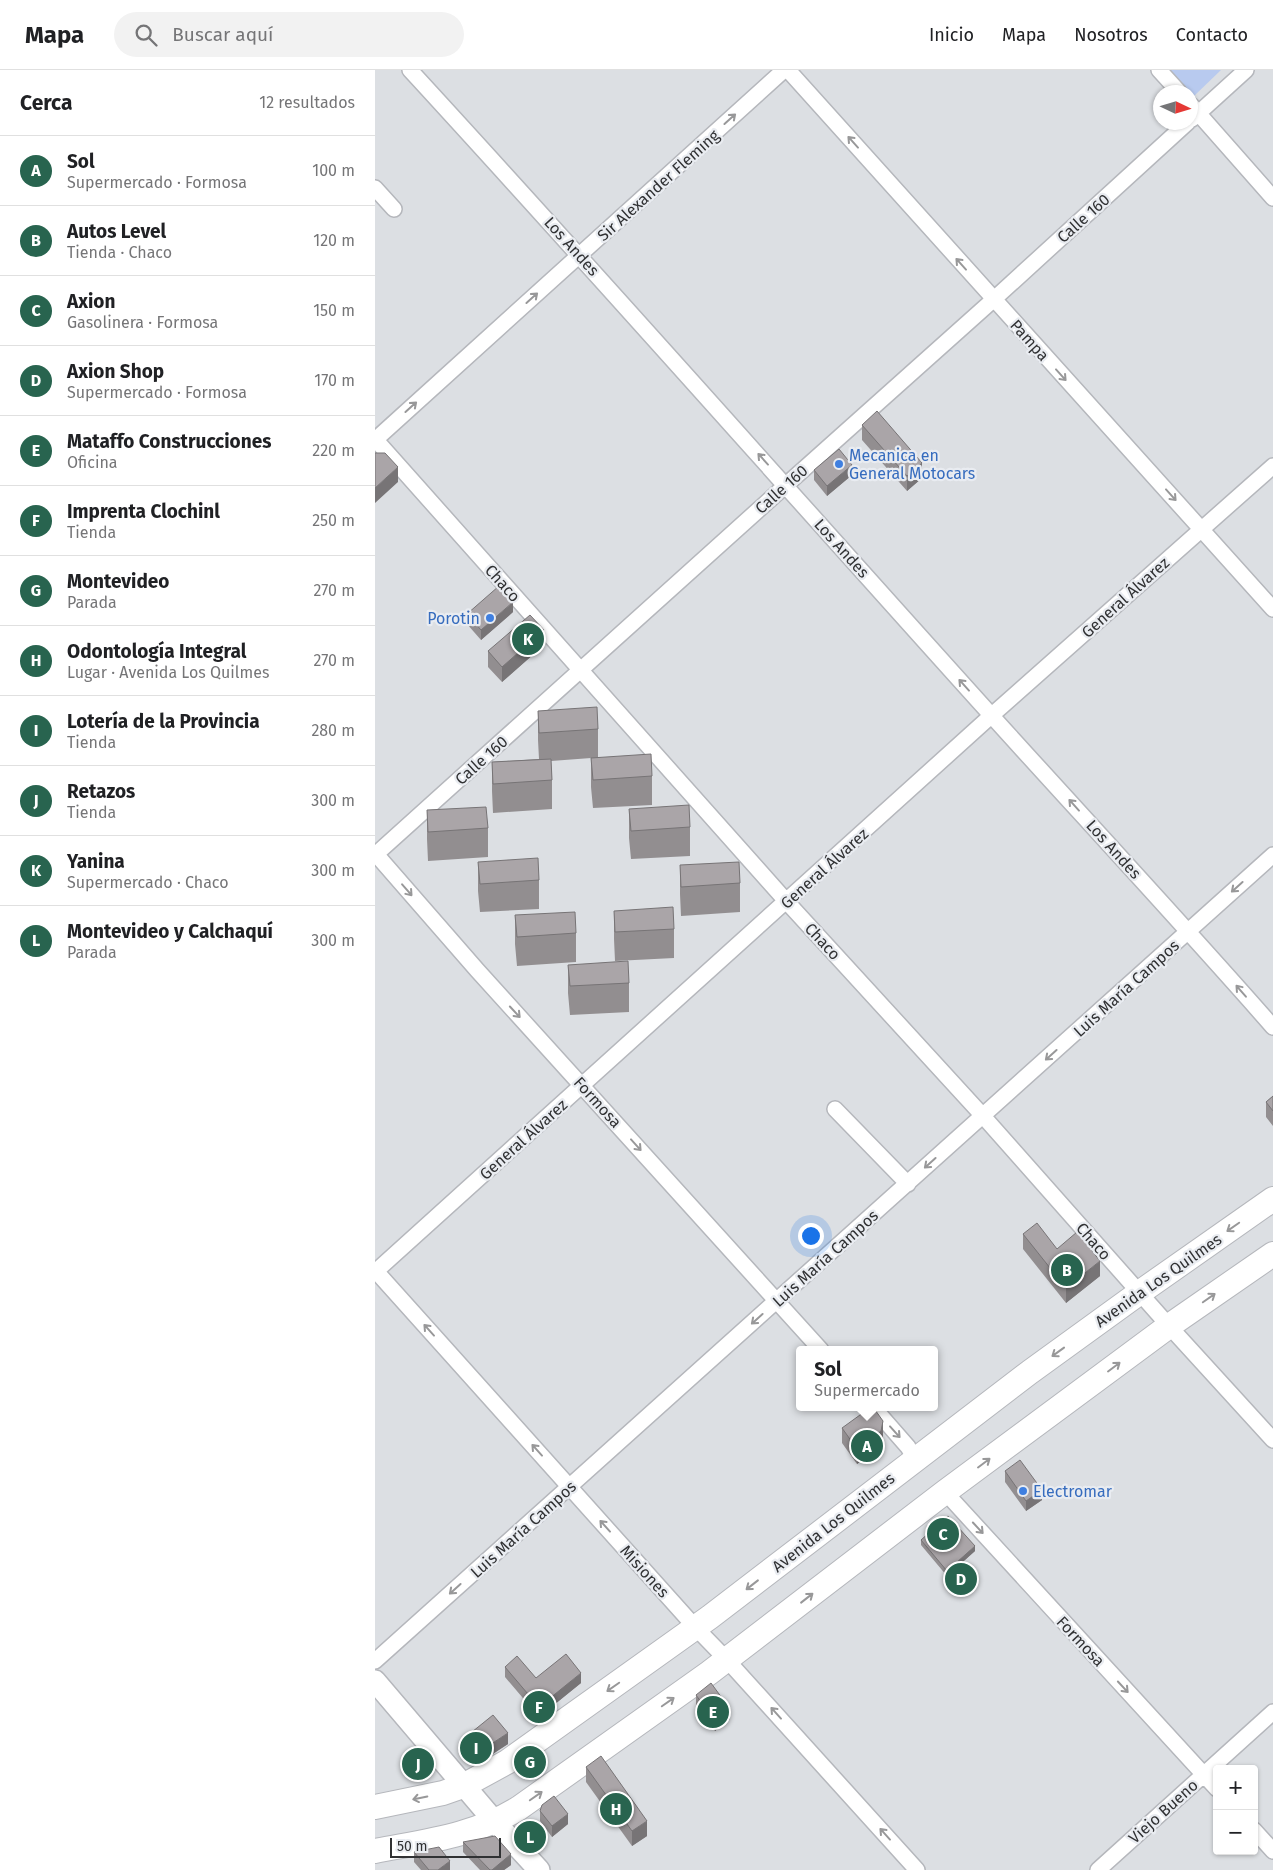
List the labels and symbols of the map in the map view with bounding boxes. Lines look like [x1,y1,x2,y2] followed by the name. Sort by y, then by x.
[1153,85,1198,130] north arrow
[724,113,737,125] one-way arrow
[594,125,724,245] street label: Sir Alexander Fleming
[847,136,859,149] one-way arrow
[1053,190,1114,247] street label: Calle 160
[540,213,603,280] street label: Los Andes
[955,257,967,270] one-way arrow
[525,293,538,304] one-way arrow
[1006,316,1053,365] street label: Pampa
[1056,368,1067,381] one-way arrow
[405,401,418,413] one-way arrow
[849,446,975,483] place label: Mecanica en General Motocars
[758,453,769,466] one-way arrow
[833,458,845,470] marker: Mecanica en General Motocars
[751,461,812,518] street label: Calle 160
[1165,489,1176,502] one-way arrow
[810,515,873,582] street label: Los Andes
[1077,552,1173,642] street label: General Álvarez
[481,561,524,606] street label: Chaco
[427,609,480,628] place label: Porotin
[484,612,496,624] marker: Porotin
[512,620,544,658] pin: K
[959,678,970,691] one-way arrow
[451,732,512,789] street label: Calle 160
[1068,798,1080,811] one-way arrow
[1082,816,1145,883] street label: Los Andes
[776,823,872,913] street label: General Álvarez
[1231,881,1244,893] one-way arrow
[401,883,412,896] one-way arrow
[801,919,844,964] street label: Chaco
[1070,936,1183,1041] street label: Luis María Campos
[1235,984,1247,997] one-way arrow
[509,1005,521,1018] one-way arrow
[1045,1049,1058,1061] one-way arrow
[570,1073,625,1132] street label: Formosa
[475,1094,571,1184] street label: General Álvarez
[630,1138,642,1151] one-way arrow
[924,1158,937,1169] one-way arrow
[769,1206,882,1311] street label: Luis María Campos
[1072,1219,1115,1264] street label: Chaco
[1226,1222,1240,1232] one-way arrow
[798,1223,824,1249] your location
[1091,1230,1225,1331] street label: Avenida Los Quilmes
[1051,1251,1083,1289] pin: B
[1202,1293,1216,1303] one-way arrow
[751,1313,764,1324] one-way arrow
[423,1323,434,1336] one-way arrow
[1052,1347,1065,1358] one-way arrow
[1107,1361,1120,1372] one-way arrow
[889,1426,901,1439] one-way arrow
[851,1427,883,1465] pin: A
[532,1444,543,1457] one-way arrow
[977,1458,990,1469] one-way arrow
[768,1469,898,1576] street label: Avenida Los Quilmes
[467,1477,580,1582] street label: Luis María Campos
[1033,1482,1113,1501] place label: Electromar
[1017,1485,1029,1497] marker: Electromar
[927,1515,959,1553] pin: C
[600,1520,611,1533] one-way arrow
[972,1522,983,1535] one-way arrow
[616,1541,673,1601] street label: Misiones
[945,1560,977,1598] pin: D
[745,1580,759,1590] one-way arrow
[449,1583,462,1595] one-way arrow
[800,1593,814,1603] one-way arrow
[1053,1612,1109,1670] street label: Formosa
[1117,1680,1129,1693] one-way arrow
[606,1682,620,1692] one-way arrow
[523,1688,555,1726] pin: F
[697,1693,729,1731] pin: E
[661,1697,675,1707] one-way arrow
[770,1707,782,1720] one-way arrow
[460,1729,492,1767] pin: I
[514,1743,546,1781] pin: G
[402,1745,434,1783] pin: J
[1125,1775,1202,1847] street label: Viejo Bueno
[600,1790,632,1828] pin: H
[529,1791,543,1801] one-way arrow
[412,1794,428,1803] one-way arrow
[514,1818,546,1856] pin: L
[879,1827,891,1840] one-way arrow
[390,1835,501,1858] scale bar

